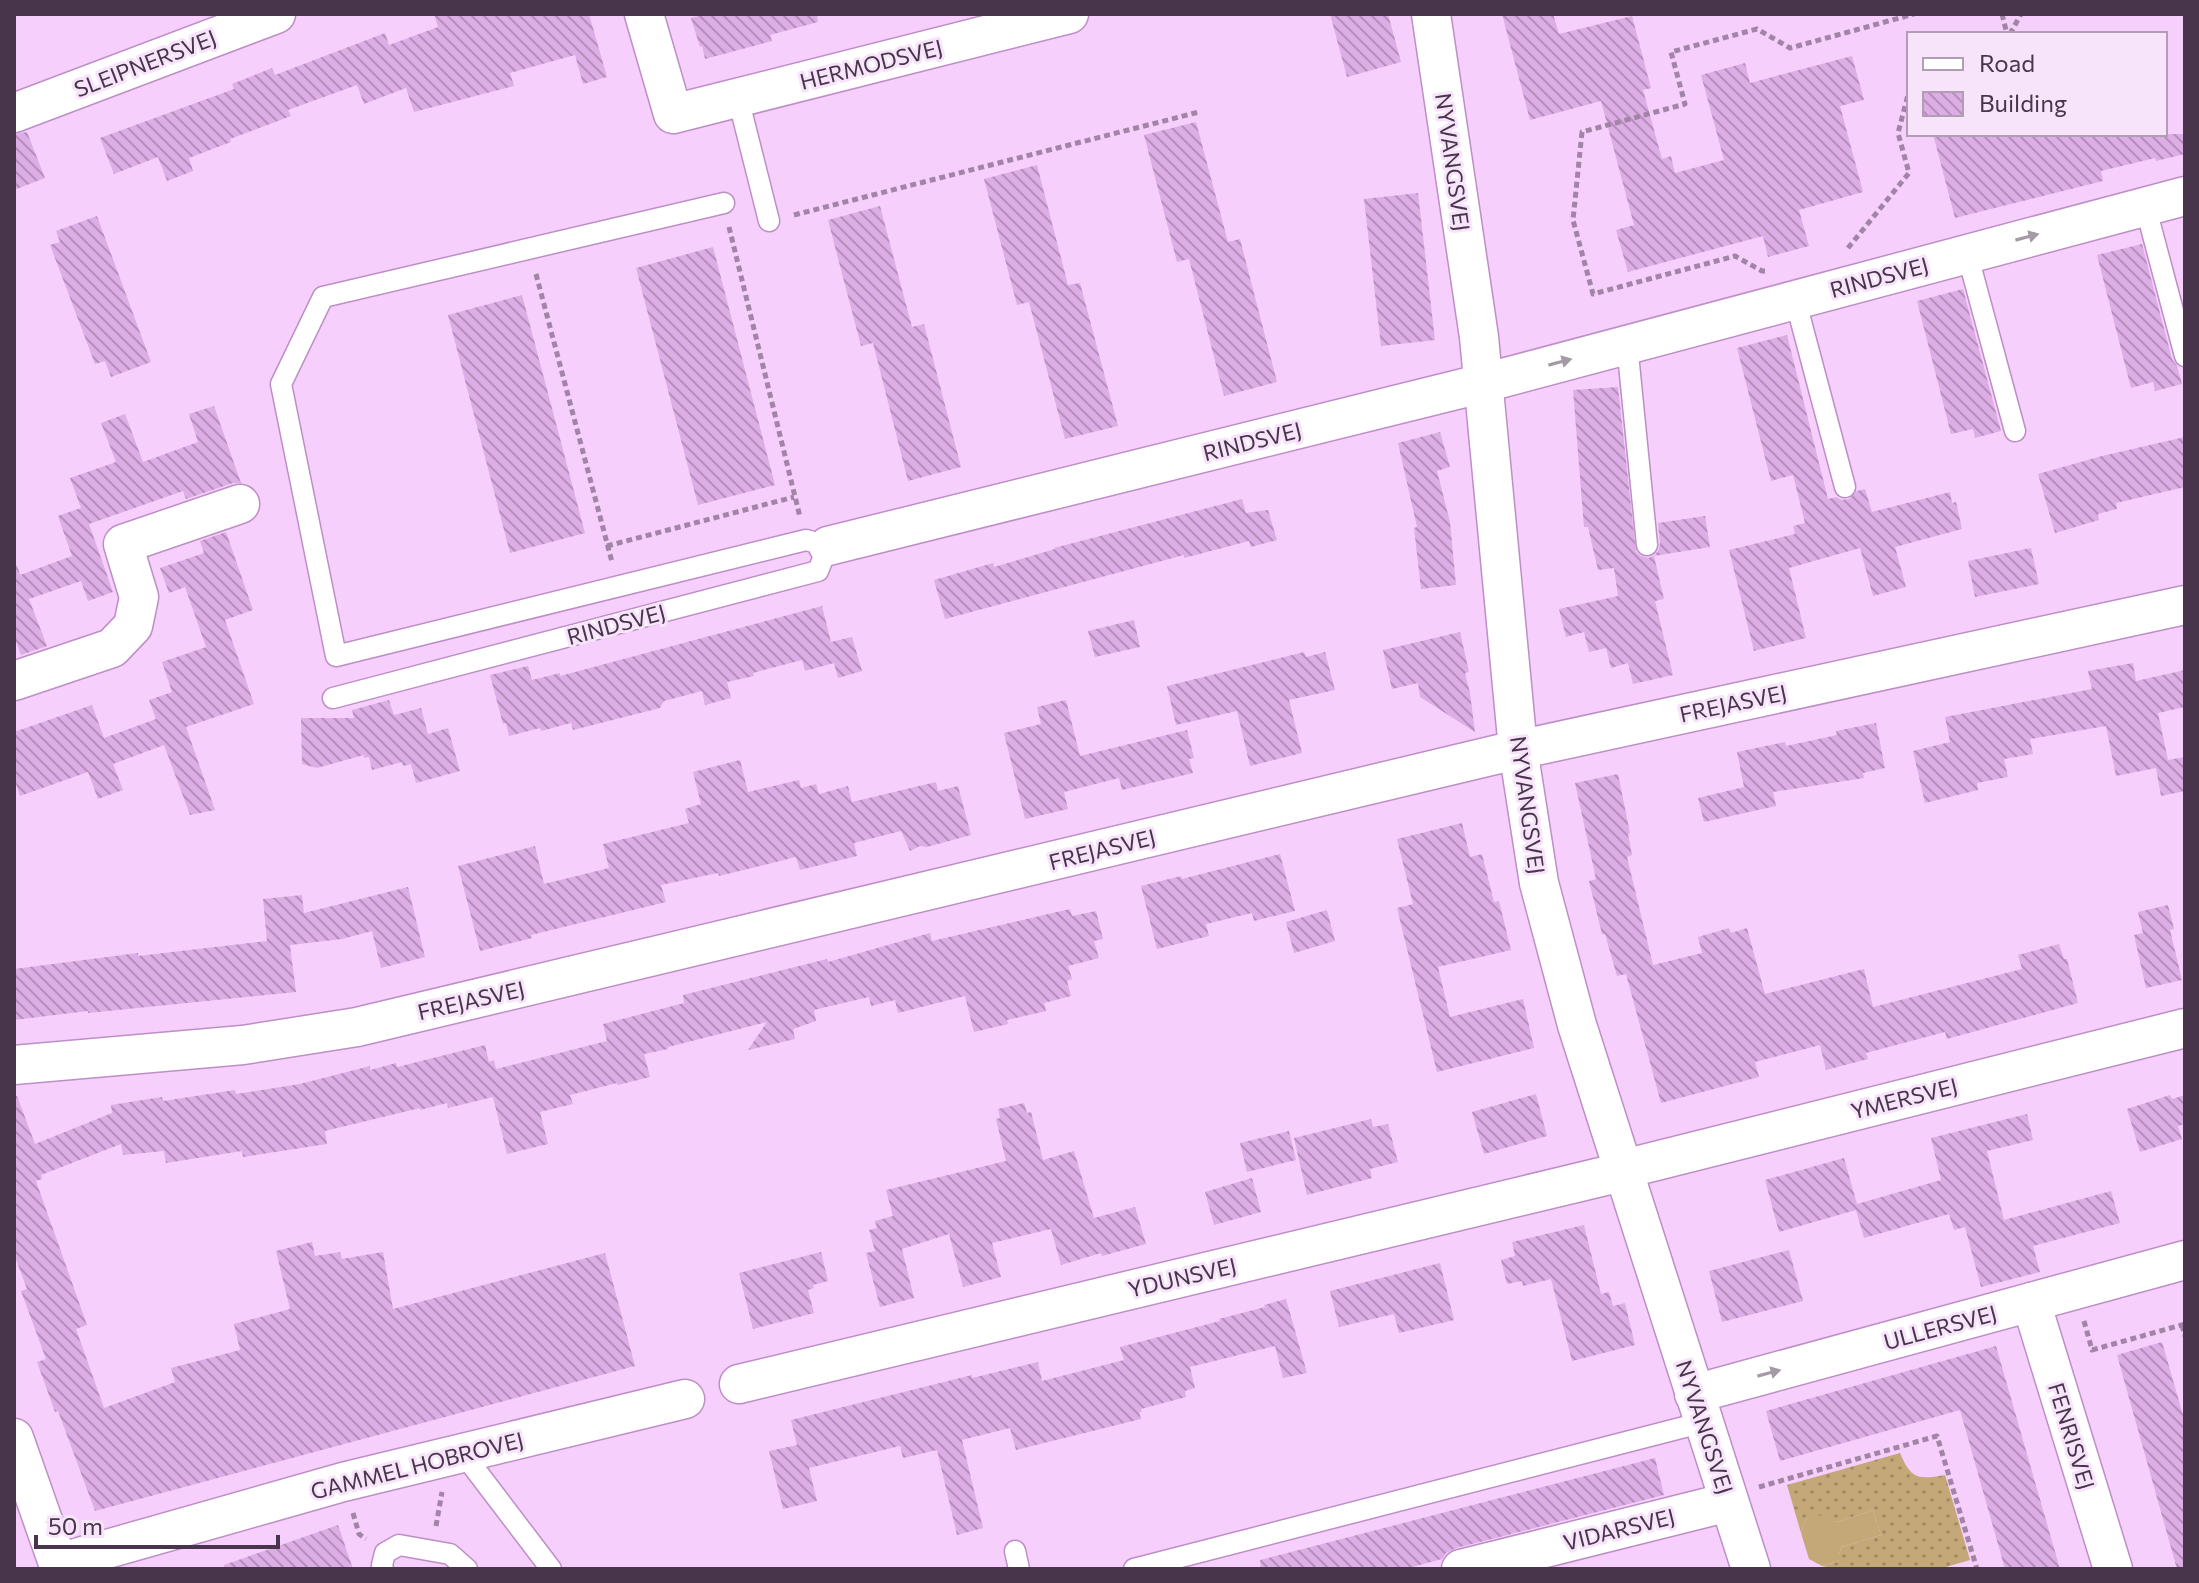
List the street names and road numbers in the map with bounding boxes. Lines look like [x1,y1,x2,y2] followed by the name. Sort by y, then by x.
[70,24,220,102] street label: SLEIPNERSVEJ
[797,33,945,95] street label: HERMODSVEJ
[1430,91,1476,233] street label: NYVANGSVEJ
[1827,251,1931,303] street label: RINDSVEJ
[1200,416,1304,466] street label: RINDSVEJ
[564,598,668,650] street label: RINDSVEJ
[1677,678,1789,728] street label: FREJASVEJ
[1505,734,1551,876] street label: NYVANGSVEJ
[1046,823,1158,875] street label: FREJASVEJ
[415,975,527,1025] street label: FREJASVEJ
[1848,1072,1960,1124] street label: YMERSVEJ
[1125,1251,1239,1303] street label: YDUNSVEJ
[1880,1299,2000,1355] street label: ULLERSVEJ
[1671,1357,1739,1497] street label: NYVANGSVEJ
[2043,1379,2101,1493] street label: FENRISVEJ
[308,1425,526,1505] street label: GAMMEL HOBROVEJ
[1561,1502,1677,1556] street label: VIDARSVEJ

